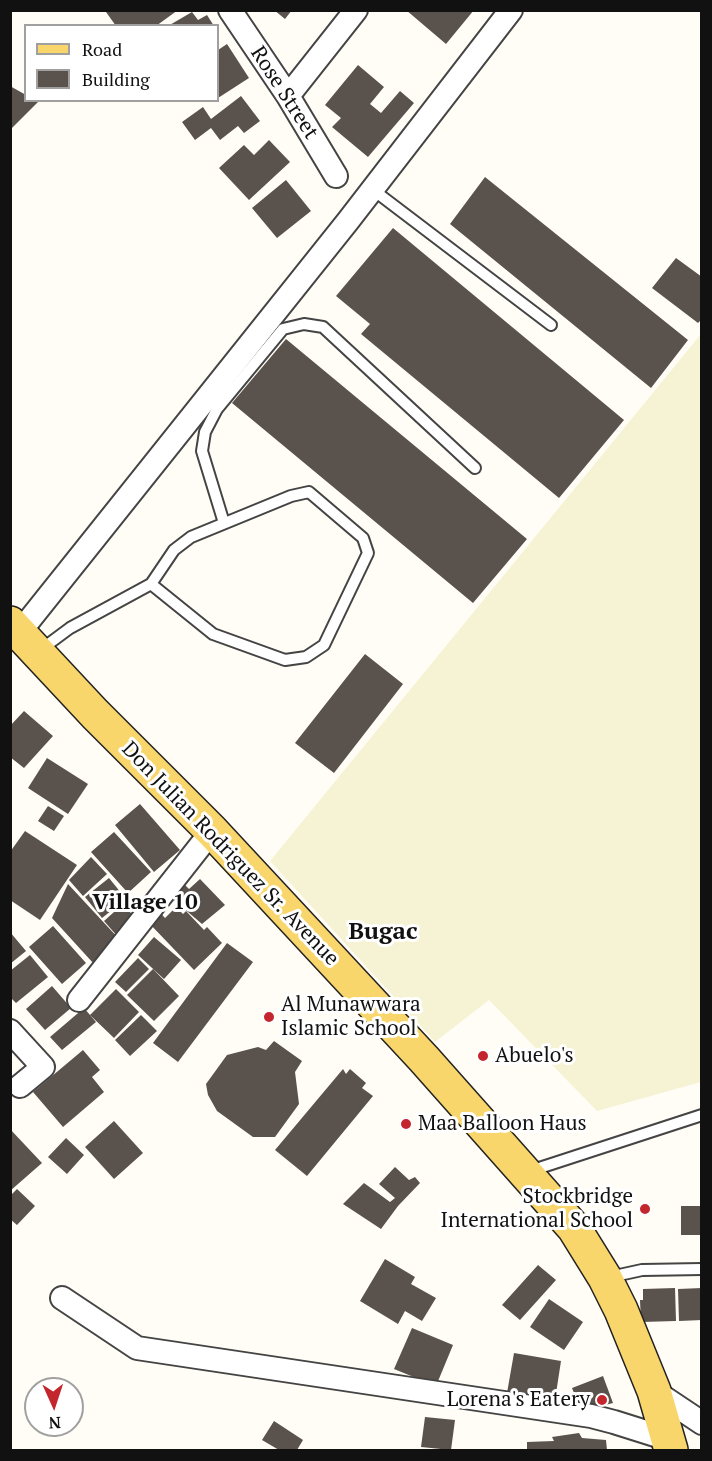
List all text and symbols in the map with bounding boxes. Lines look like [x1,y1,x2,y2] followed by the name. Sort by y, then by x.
[24,24,219,102] legend
[82,37,122,61] text: Road
[245,42,323,144] street label: Rose Street
[82,67,150,91] text: Building
[116,737,344,971] street label: Don Julian Rodriguez Sr. Avenue
[92,890,198,916] district label: Village 10
[348,918,418,946] district label: Bugac
[281,992,421,1042] place label: Al Munawwara Islamic School
[262,1010,276,1024] marker: Al Munawwara Islamic School
[495,1043,574,1069] place label: Abuelo's
[476,1049,490,1063] marker: Abuelo's
[418,1111,587,1137] place label: Maa Balloon Haus
[399,1117,413,1131] marker: Maa Balloon Haus
[440,1184,633,1234] place label: Stockbridge International School
[638,1202,652,1216] marker: Stockbridge International School
[24,1377,84,1437] north arrow
[447,1387,590,1413] place label: Lorena's Eatery
[595,1393,609,1407] marker: Lorena's Eatery
[48,1412,61,1434] text: N

